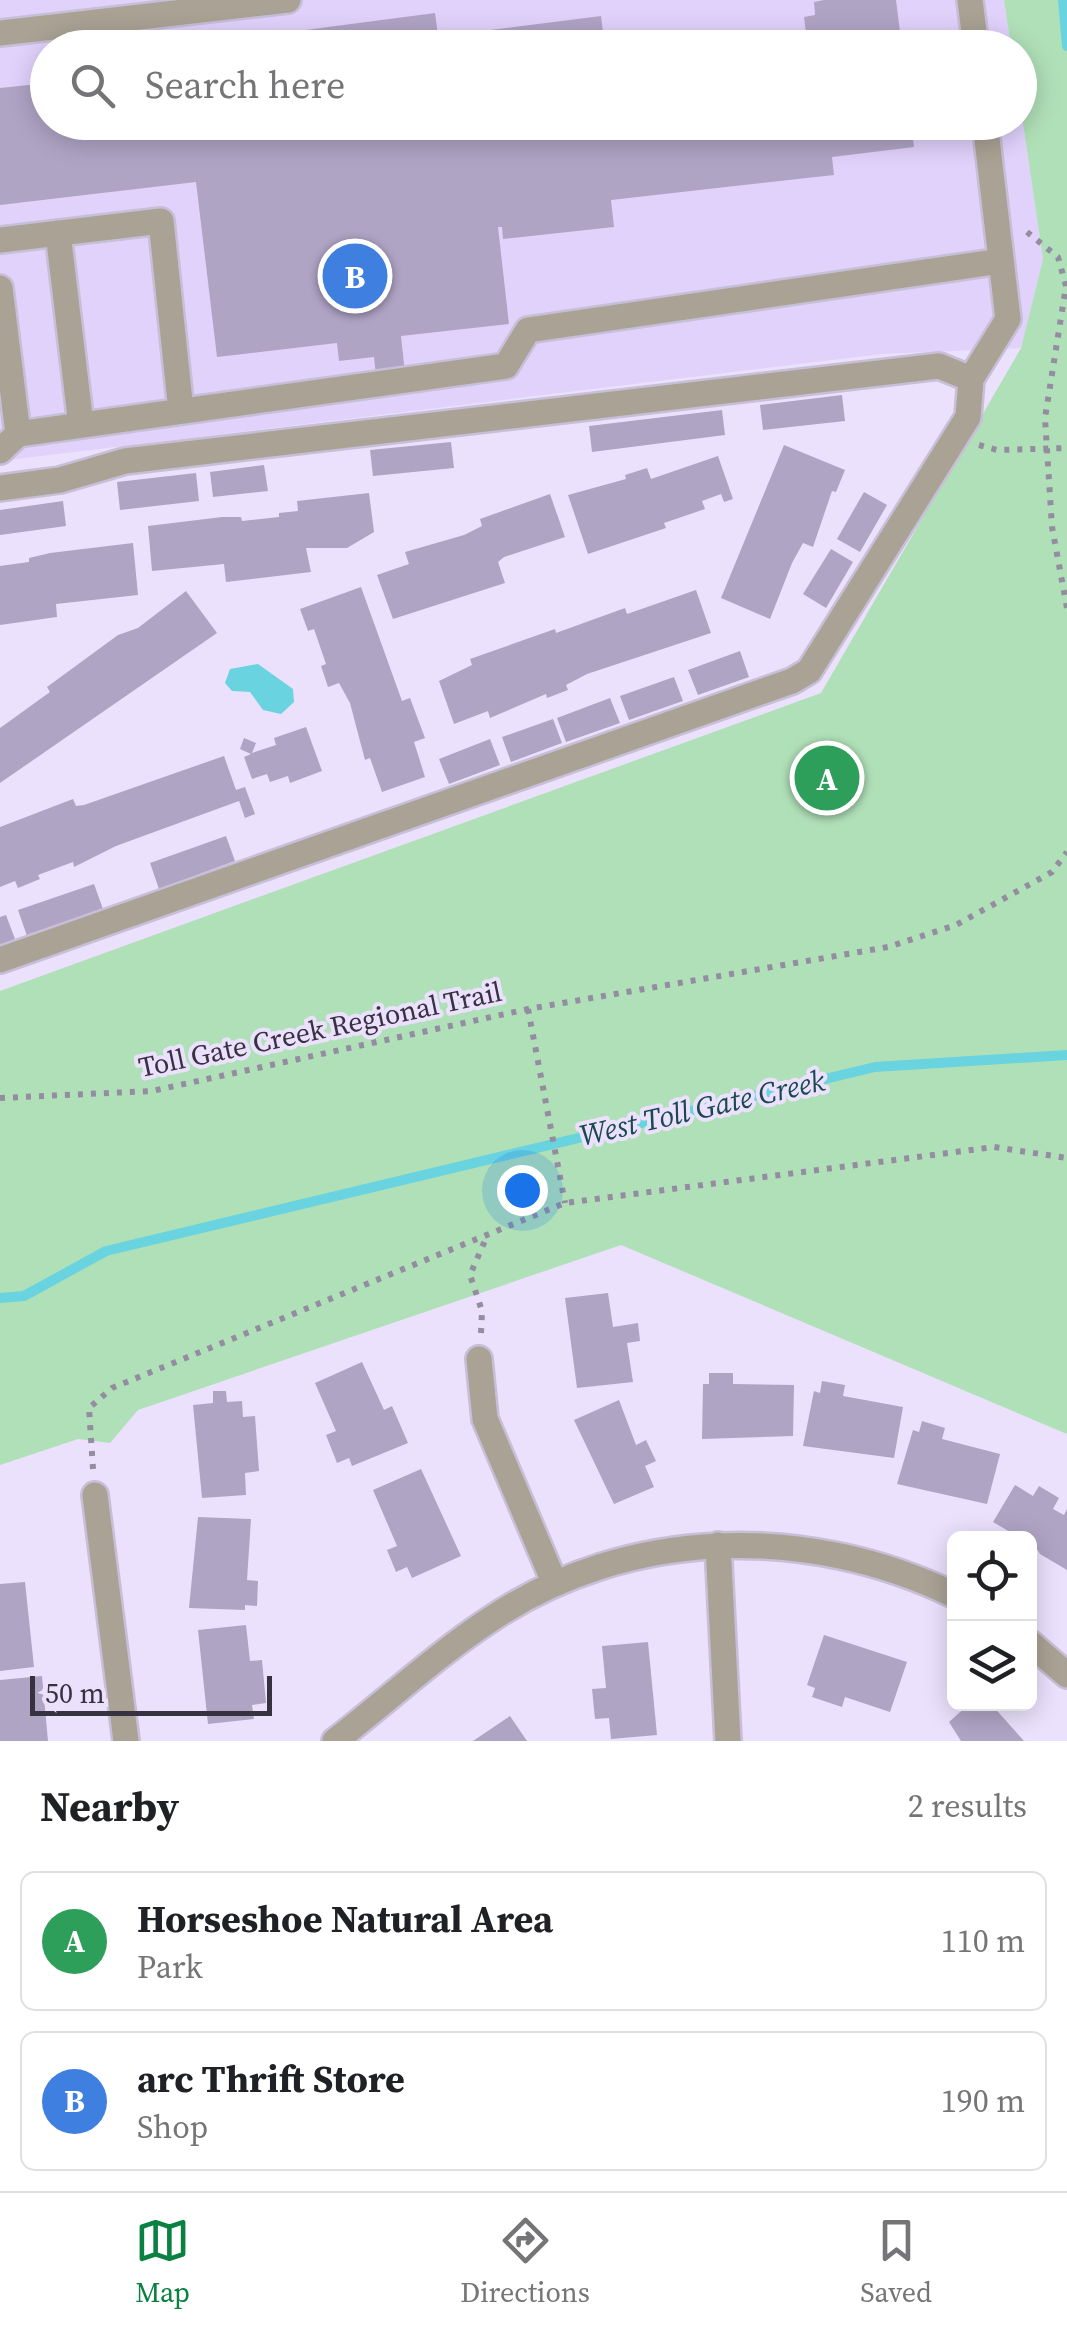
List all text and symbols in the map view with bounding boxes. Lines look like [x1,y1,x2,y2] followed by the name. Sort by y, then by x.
[30,30,1037,140] search box
[65,58,120,113] icon: search
[145,59,345,111] text: Search here
[322,238,388,314] pin: B
[794,740,860,816] pin: A
[135,972,505,1086] street label: Toll Gate Creek Regional Trail
[575,1059,829,1156] water label: West Toll Gate Creek
[497,1165,548,1216] your location
[947,1531,1037,1711] map controls
[947,1531,1037,1621] button: locate
[947,1621,1037,1711] button: layers
[30,1671,272,1716] scale bar
[45,1674,105,1712] text: 50 m
[40,1777,179,1835] text: Nearby
[908,1784,1027,1828] text: 2 results
[137,1893,553,1945] text: Horseshoe Natural Area
[64,1919,85,1963] text: A
[941,1919,1025,1963] text: 110 m
[137,1945,203,1989] text: Park
[137,2053,405,2105] text: arc Thrift Store
[64,2079,85,2123] text: B
[941,2079,1025,2123] text: 190 m
[137,2105,208,2149] text: Shop
[135,2213,190,2311] tab: Map
[460,2213,590,2311] tab: Directions
[860,2213,932,2311] tab: Saved

